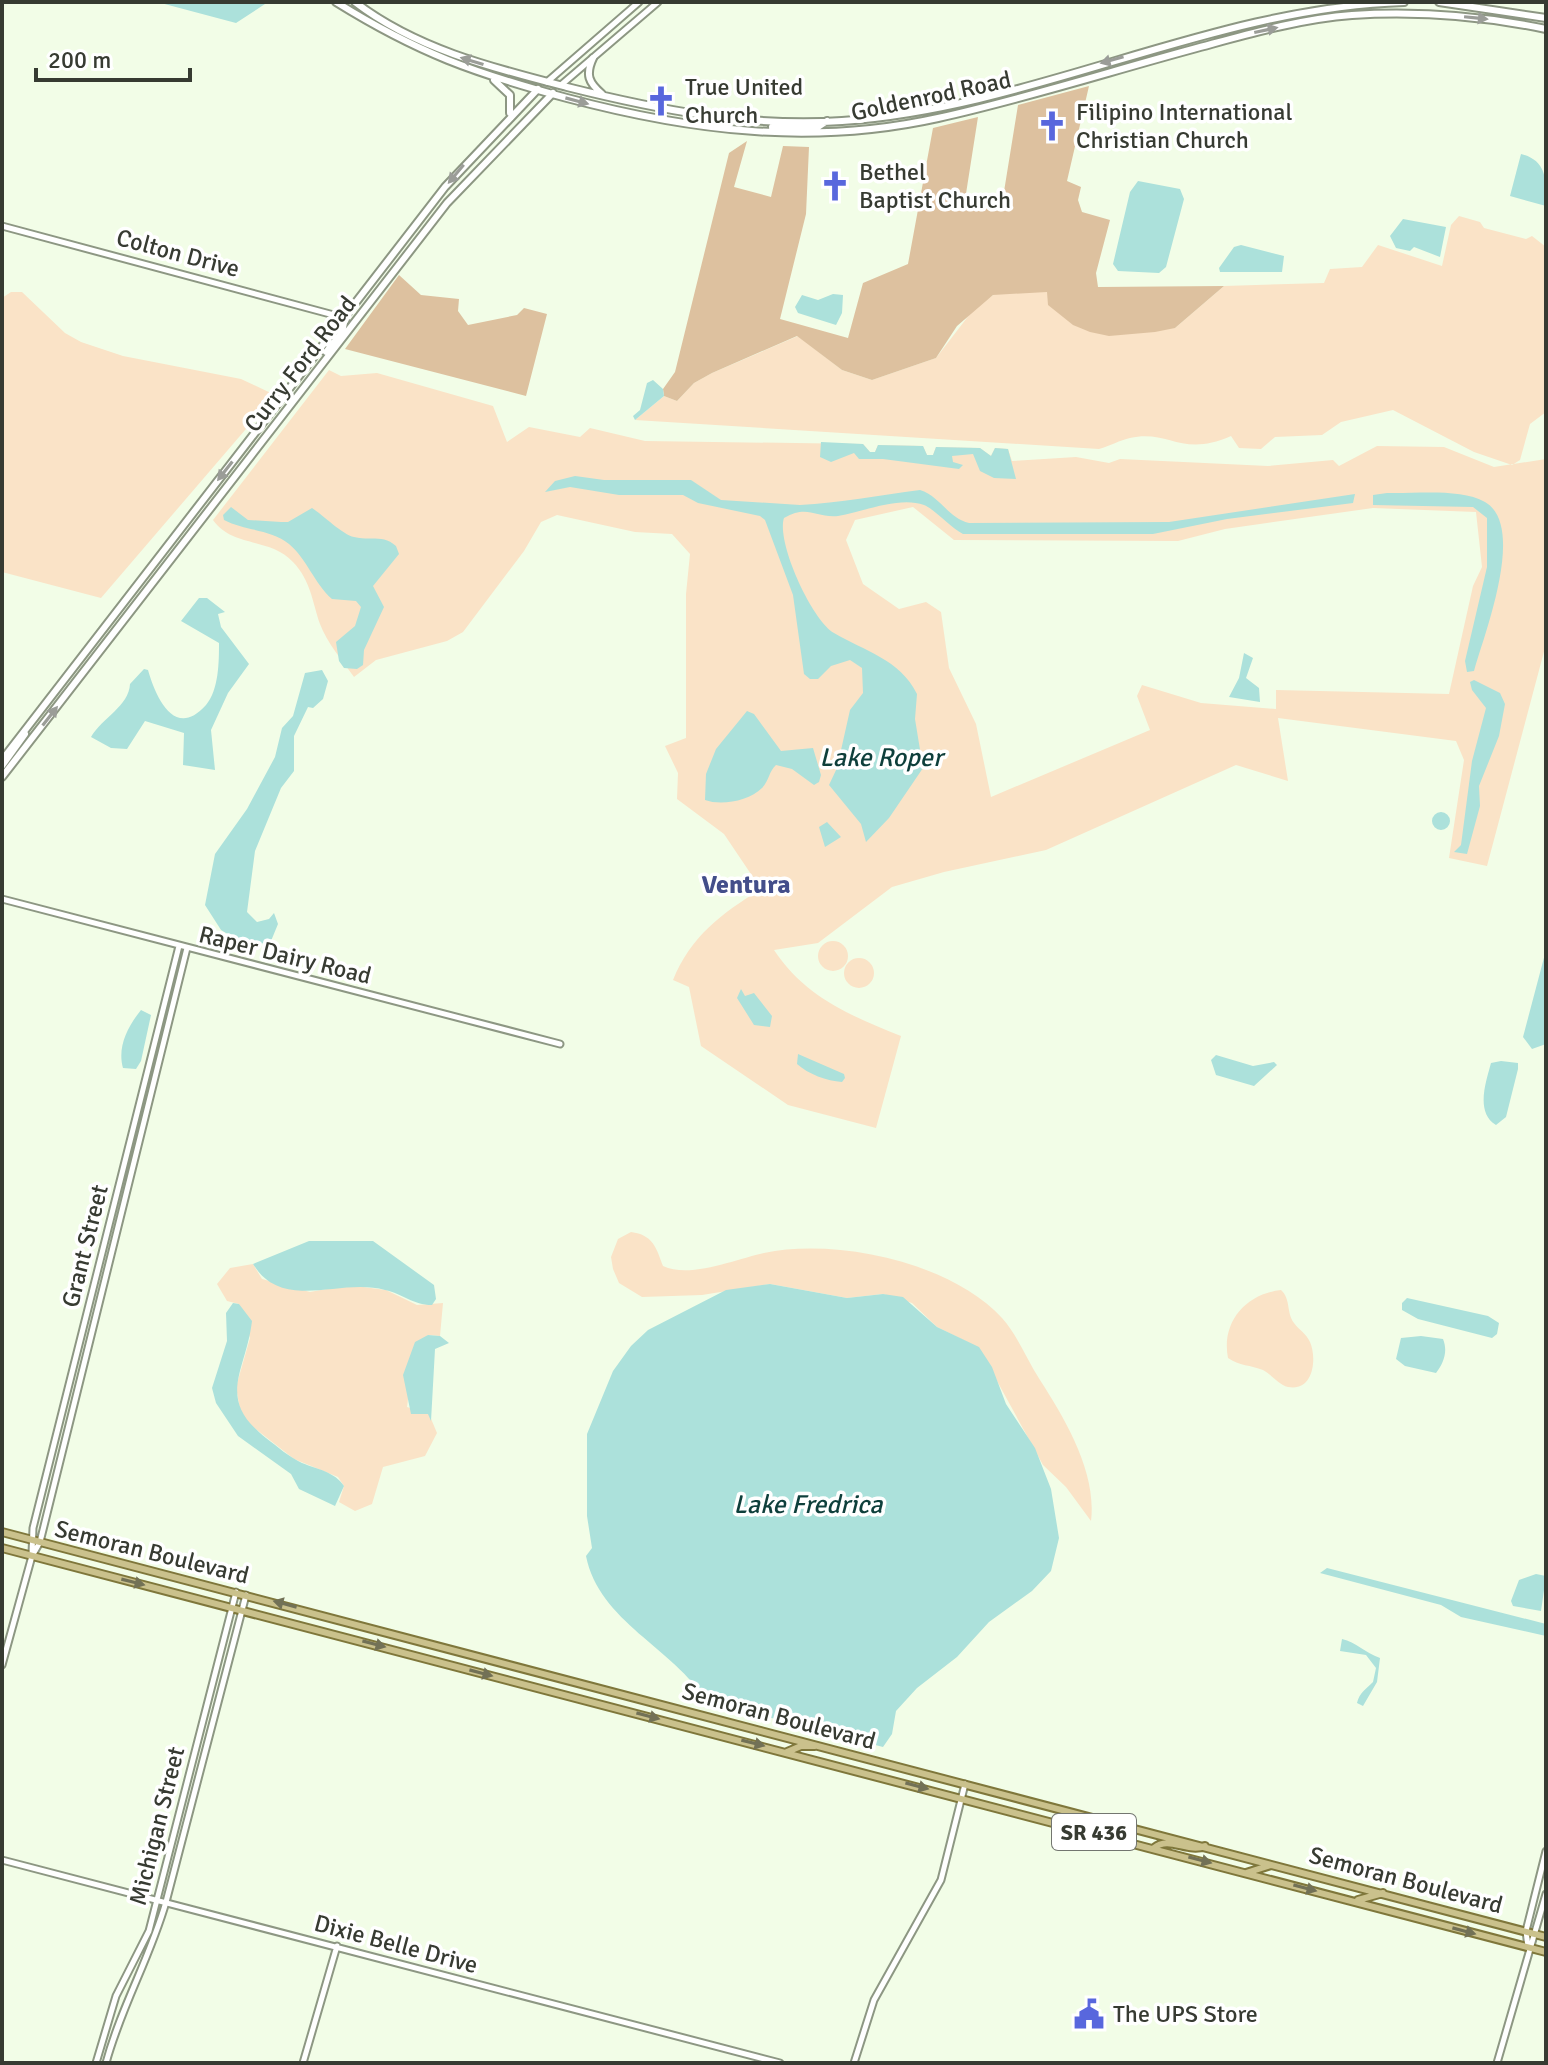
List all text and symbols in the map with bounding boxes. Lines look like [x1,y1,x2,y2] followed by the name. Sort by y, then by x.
[1464,12,1489,25] one-way arrow
[1253,23,1278,36] one-way arrow
[36,32,190,82] scale bar
[48,45,111,75] text: 200 m
[459,54,483,66] one-way arrow
[1100,54,1124,67] one-way arrow
[848,64,1014,128] street label: Goldenrod Road
[685,72,803,130] place label: True United Church
[644,84,678,118] church icon: True United Church
[565,95,590,107] one-way arrow
[1076,97,1293,155] place label: Filipino International Christian Church
[1035,109,1069,143] church icon: Filipino International Christian Church
[859,157,1011,215] place label: Bethel Baptist Church
[448,164,465,184] one-way arrow
[818,169,852,203] church icon: Bethel Baptist Church
[113,222,243,284] street label: Colton Drive
[238,290,362,438] street label: Curry Ford Road
[218,461,234,481] one-way arrow
[41,706,57,726] one-way arrow
[820,742,946,774] water label: Lake Roper
[701,869,791,901] district label: Ventura
[196,919,374,991] street label: Raper Dairy Road
[55,1181,115,1311] street label: Grant Street
[733,1489,883,1521] water label: Lake Fredrica
[52,1513,252,1591] street label: Semoran Boulevard
[121,1576,146,1588] one-way arrow
[272,1598,297,1610] one-way arrow
[362,1639,387,1651] one-way arrow
[468,1667,493,1679] one-way arrow
[679,1676,879,1756] street label: Semoran Boulevard
[635,1711,660,1723] one-way arrow
[740,1738,765,1750] one-way arrow
[123,1744,191,1908] street label: Michigan Street
[905,1781,930,1793] one-way arrow
[1052,1814,1136,1850] road number: SR 436
[1306,1840,1506,1920] street label: Semoran Boulevard
[1187,1855,1212,1867] one-way arrow
[1293,1883,1318,1895] one-way arrow
[311,1908,481,1980] street label: Dixie Belle Drive
[1452,1925,1477,1937] one-way arrow
[1072,1997,1106,2031] public building icon: The UPS Store
[1113,1999,1258,2029] place label: The UPS Store

